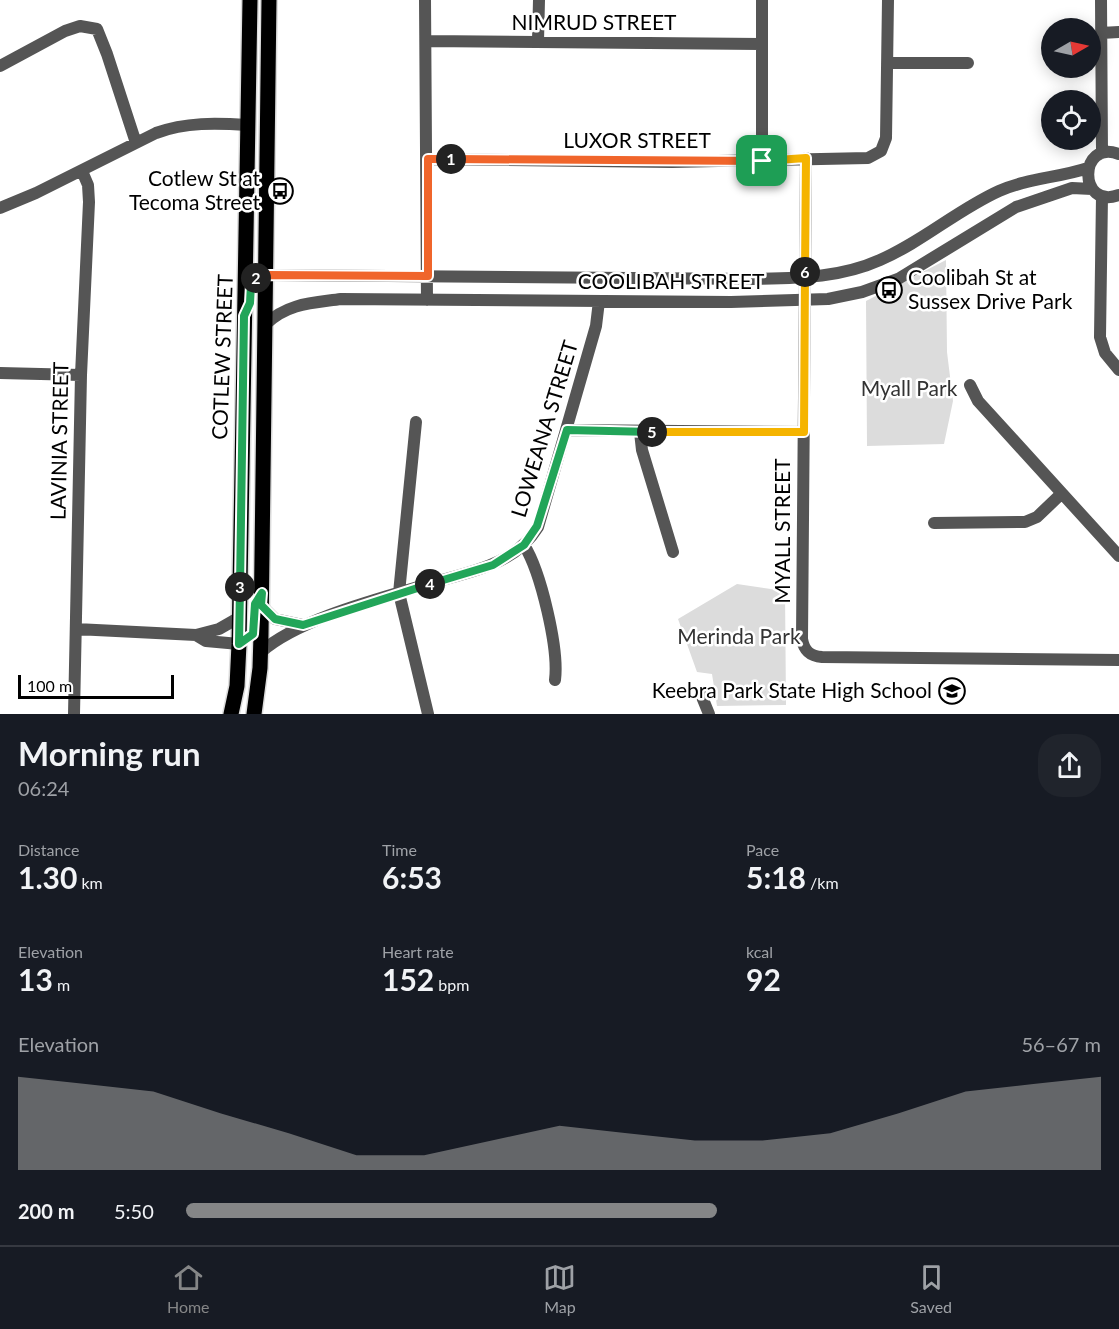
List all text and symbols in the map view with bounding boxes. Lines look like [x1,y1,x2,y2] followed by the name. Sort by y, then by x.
[512,9,677,34] street label: NIMRUD STREET
[1041,18,1101,78] north arrow
[1041,18,1101,150] map controls
[1041,90,1101,150] button: locate
[563,127,711,152] street label: LUXOR STREET
[736,135,787,186] pin
[436,144,466,174] pin: 1
[745,144,778,177] icon: arrive
[446,149,456,168] text: 1
[129,165,260,214] place label: Cotlew St at Tecoma Street
[265,176,295,206] bus stop icon: Cotlew St at Tecoma Street
[790,257,820,287] pin: 6
[800,262,810,281] text: 6
[241,263,271,293] pin: 2
[908,264,1073,313] place label: Coolibah St at Sussex Drive Park
[251,268,261,287] text: 2
[578,268,765,293] street label: COOLIBAH STREET
[206,273,237,440] street label: COTLEW STREET
[874,275,904,305] bus stop icon: Coolibah St at Sussex Drive Park
[505,337,582,520] street label: LOWEANA STREET
[45,361,72,520] street label: LAVINIA STREET
[861,375,958,400] park label: Myall Park
[637,417,667,447] pin: 5
[647,422,657,441] text: 5
[769,458,794,604] street label: MYALL STREET
[415,569,445,599] pin: 4
[225,572,255,602] pin: 3
[425,574,435,593] text: 4
[235,577,245,596] text: 3
[677,623,801,648] park label: Merinda Park
[18,672,174,700] scale bar
[27,676,72,695] text: 100 m
[937,676,967,706] school or university icon: Keebra Park State High School
[652,677,932,702] place label: Keebra Park State High School
[18,733,201,773] text: Morning run
[1038,734,1101,797] button: share
[18,776,69,800] text: 06:24
[18,840,79,859] text: Distance
[382,840,417,859] text: Time
[746,840,779,859] text: Pace
[18,859,77,895] text: 1.30
[382,859,442,895] text: 6:53
[746,859,806,895] text: 5:18
[77,873,103,892] text: km
[806,873,839,892] text: /km
[18,942,83,961] text: Elevation
[382,942,454,961] text: Heart rate
[746,942,773,961] text: kcal
[18,961,53,997] text: 13
[382,961,434,997] text: 152
[746,961,781,997] text: 92
[53,975,70,994] text: m
[434,975,469,994] text: bpm
[18,1032,99,1056] text: Elevation
[1021,1032,1101,1056] text: 56–67 m
[18,1199,74,1223] text: 200 m
[114,1199,154,1223] text: 5:50
[167,1261,210,1316] tab: Home
[543,1261,576,1316] tab: Map
[910,1261,952,1316] tab: Saved

